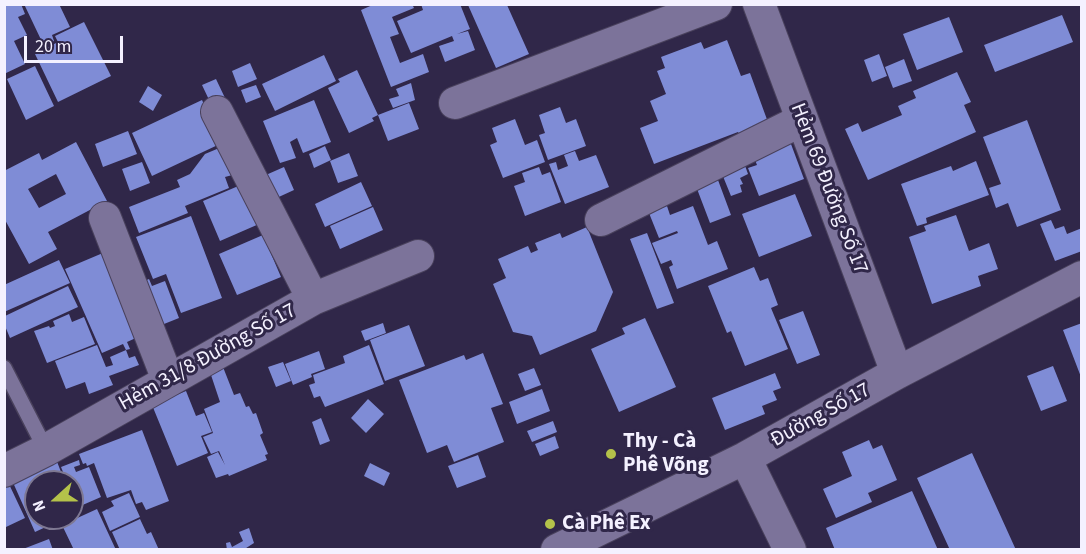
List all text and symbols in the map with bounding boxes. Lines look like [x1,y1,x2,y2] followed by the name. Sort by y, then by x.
[27,24,126,62] scale bar
[35,34,71,59] text: 20 m
[784,100,872,278] street label: Hẻm 69 Đường Số 17
[115,299,301,417] street label: Hẻm 31/8 Đường Số 17
[767,378,875,454] street label: Đường Số 17
[623,429,709,479] place label: Thy - Cà Phê Võng
[604,447,618,461] marker: Thy - Cà Phê Võng
[24,470,84,530] north arrow
[27,497,51,515] text: N
[562,511,650,537] place label: Cà Phê Ex
[543,517,557,531] marker: Cà Phê Ex

